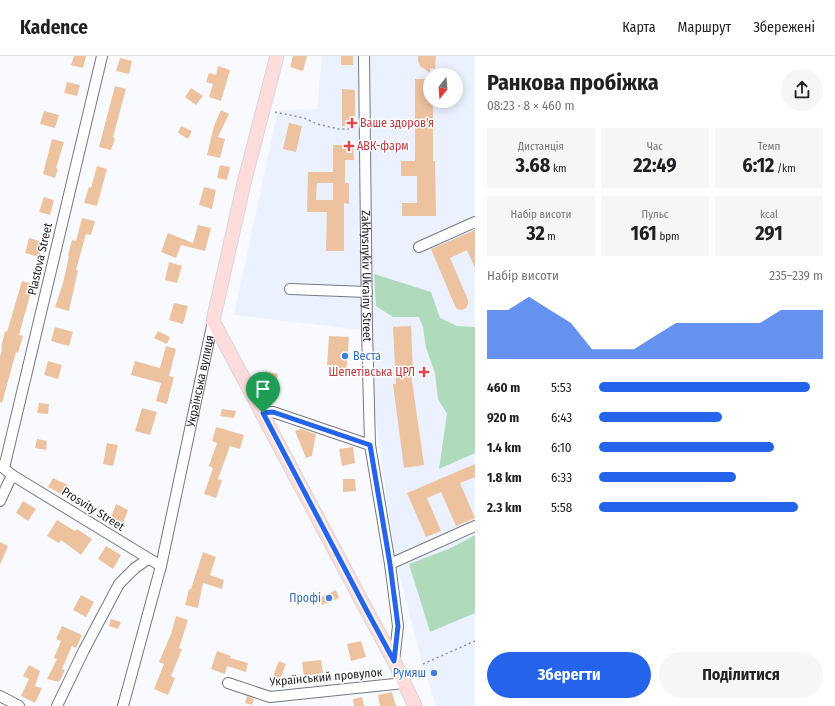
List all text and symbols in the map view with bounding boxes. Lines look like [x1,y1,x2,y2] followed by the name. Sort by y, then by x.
[20,16,88,39] text: Kadence
[622,19,656,36] text: Карта
[678,19,731,36] text: Маршрут
[753,19,815,36] text: Збережені
[423,68,463,108] north arrow
[423,68,463,108] map controls
[487,69,659,96] text: Ранкова пробіжка
[781,69,823,111] button: share
[487,98,575,113] text: 08:23 · 8 × 460 m
[360,116,434,130] place label: Ваше здоров'я
[347,118,357,128] marker: Ваше здоров'я
[357,139,409,153] place label: АВК-фарм
[518,140,564,153] text: Дистанція
[647,140,663,153] text: Час
[758,140,780,153] text: Темп
[344,141,354,151] marker: АВК-фарм
[515,153,550,177] text: 3.68
[633,153,677,177] text: 22:49
[742,153,774,177] text: 6:12
[550,162,567,175] text: km
[774,162,796,175] text: /km
[511,208,571,221] text: Набір висоти
[642,208,668,221] text: Пульс
[760,208,778,221] text: kcal
[359,210,374,342] street label: Zakhysnykiv Ukrainy Street
[526,221,545,245] text: 32
[630,221,657,245] text: 161
[755,221,783,245] text: 291
[25,222,55,296] street label: Plastova Street
[545,230,556,243] text: m
[657,230,680,243] text: bpm
[487,268,559,283] text: Набір висоти
[769,268,823,283] text: 235–239 m
[183,334,217,429] street label: Українська вулиця
[353,349,381,363] place label: Веста
[340,351,350,361] marker: Веста
[329,365,415,379] place label: Шепетівська ЦРЛ
[418,366,430,378] marker: Шепетівська ЦРЛ
[246,372,280,413] pin
[252,378,274,400] icon: arrive
[487,380,520,395] text: 460 m
[551,380,572,395] text: 5:53
[487,410,519,425] text: 920 m
[551,410,572,425] text: 6:43
[487,440,521,455] text: 1.4 km
[551,440,572,455] text: 6:10
[487,470,522,485] text: 1.8 km
[551,470,572,485] text: 6:33
[59,484,127,534] street label: Prosvity Street
[487,500,522,515] text: 2.3 km
[551,500,572,515] text: 5:58
[289,591,321,605] place label: Профі
[324,593,334,603] marker: Профі
[487,652,651,698] button: Зберегти
[659,652,823,698] button: Поділитися
[268,665,383,689] street label: Український провулок
[393,666,426,680] place label: Румяш
[429,668,439,678] marker: Румяш

